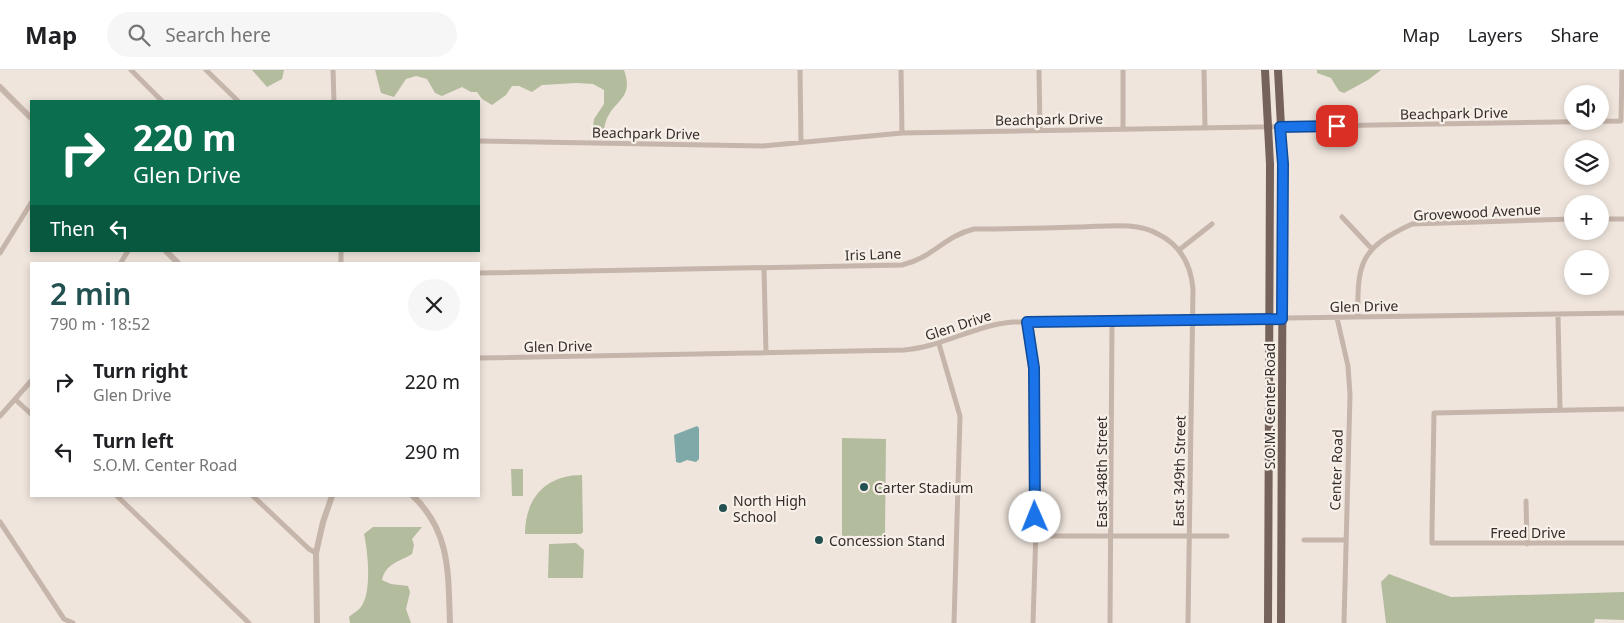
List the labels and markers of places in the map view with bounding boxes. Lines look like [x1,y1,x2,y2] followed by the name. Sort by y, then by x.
[1316,105,1358,147] pin
[874,478,973,497] place label: Carter Stadium
[858,481,870,493] marker: Carter Stadium
[733,491,807,526] place label: North High School
[717,502,729,514] marker: North High School
[829,531,945,550] place label: Concession Stand
[813,534,825,546] marker: Concession Stand

